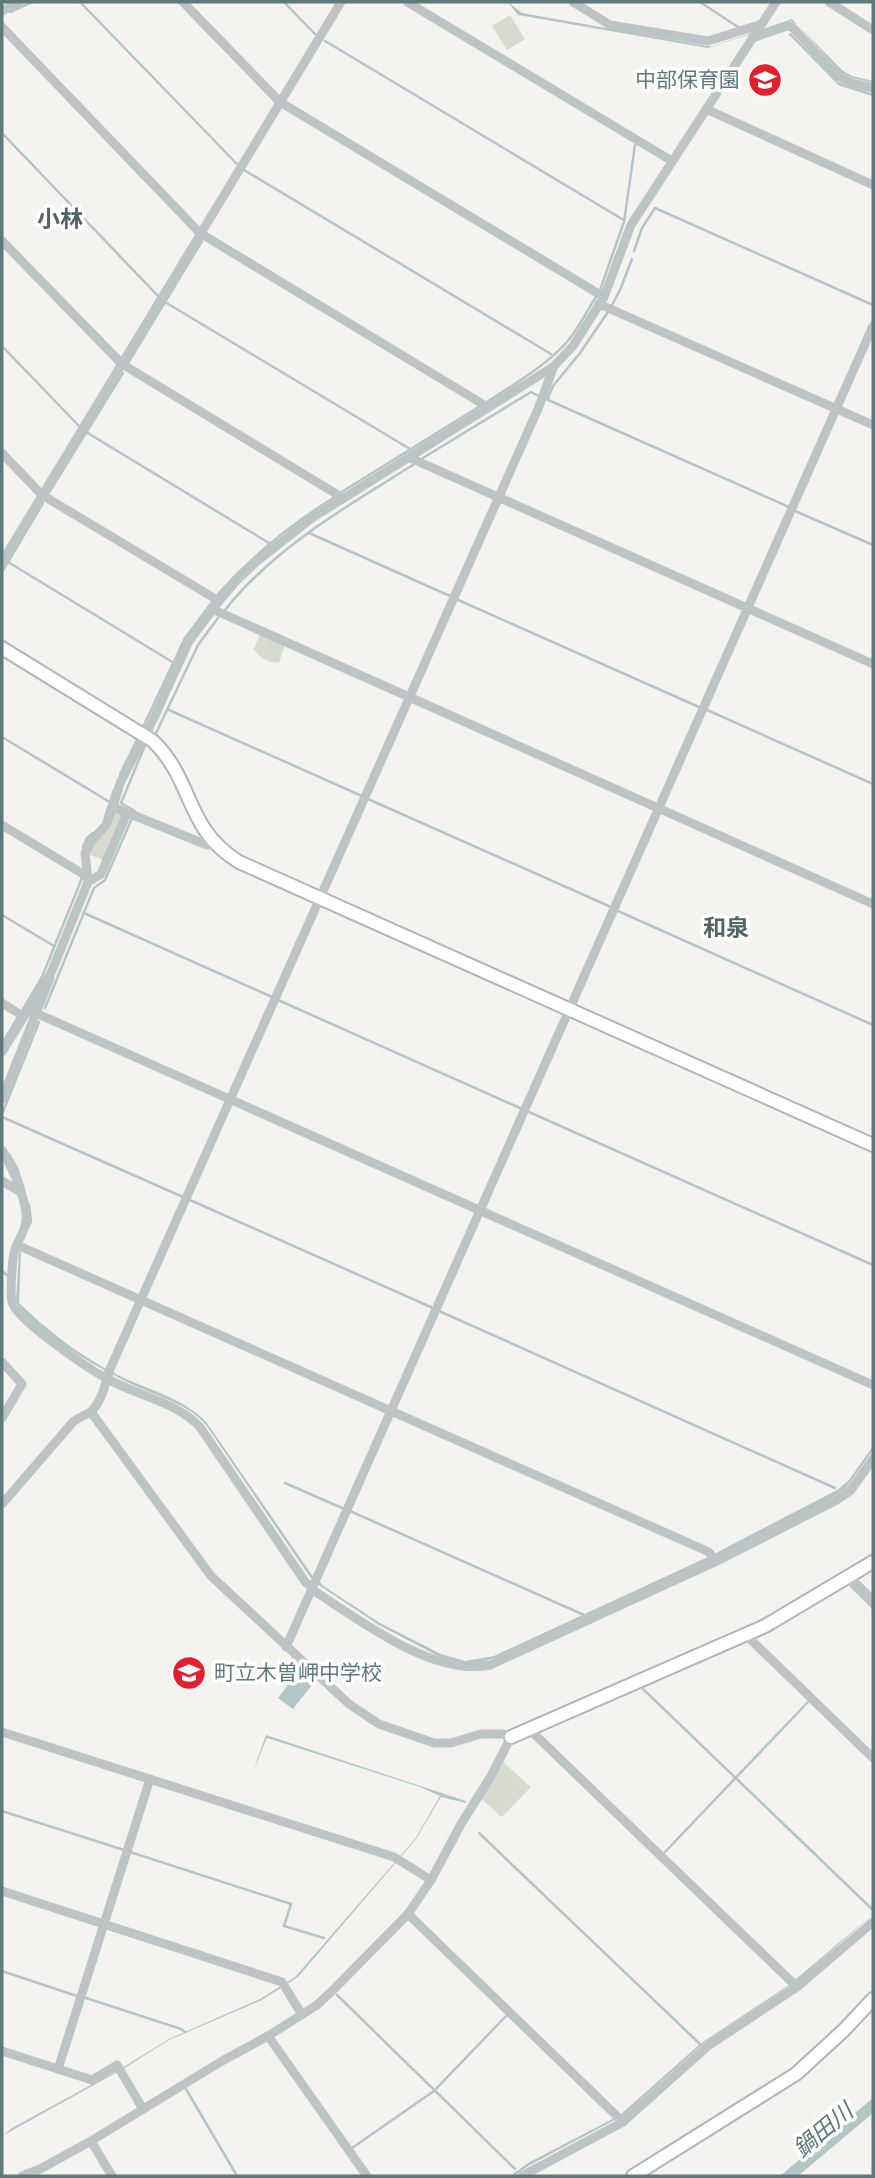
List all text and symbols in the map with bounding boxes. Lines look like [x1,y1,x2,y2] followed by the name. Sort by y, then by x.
[746,61,784,99] school or university icon: 中部保育園
[635,66,740,92] place label: 中部保育園
[37,204,83,232] district label: 小林
[703,913,749,941] district label: 和泉
[170,1654,208,1692] school or university icon: 町立木曽岬中学校
[214,1659,382,1685] place label: 町立木曽岬中学校
[787,2094,860,2162] water label: 鍋田川

